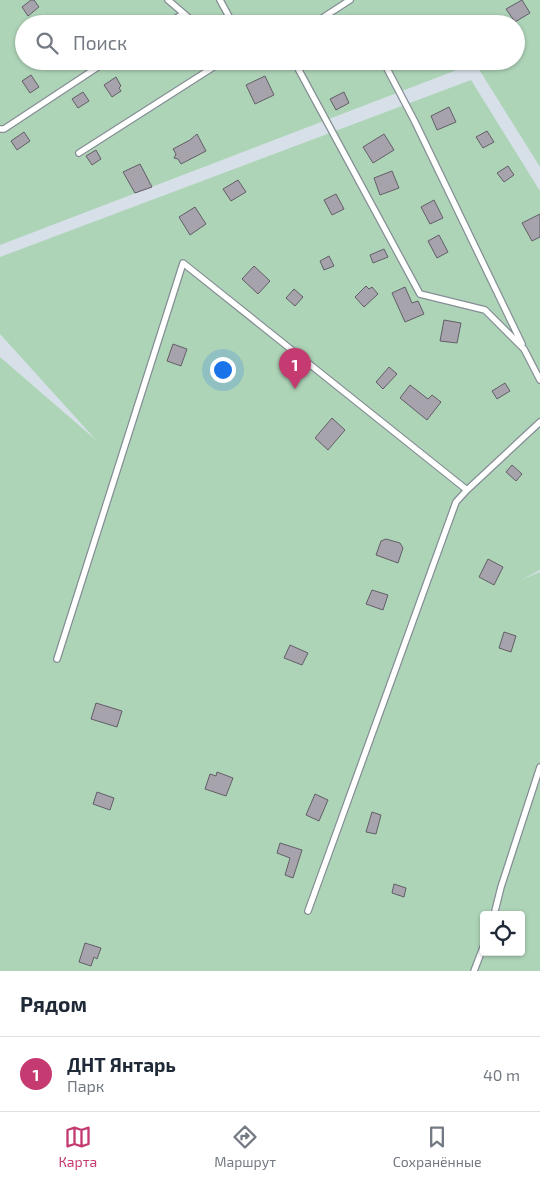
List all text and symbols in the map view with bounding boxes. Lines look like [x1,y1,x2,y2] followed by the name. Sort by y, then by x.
[15,15,525,70] search box
[33,29,61,57] icon: search
[73,31,127,54] text: Поиск
[279,348,311,389] pin: 1
[210,357,236,383] your location
[480,911,525,956] map controls
[480,911,525,956] button: locate
[20,991,87,1016] text: Рядом
[67,1053,176,1076] text: ДНТ Янтарь
[33,1065,39,1084] text: 1
[483,1065,520,1084] text: 40 m
[67,1076,104,1095] text: Парк
[58,1123,97,1170] tab: Карта
[214,1123,276,1170] tab: Маршрут
[393,1123,482,1170] tab: Сохранённые

